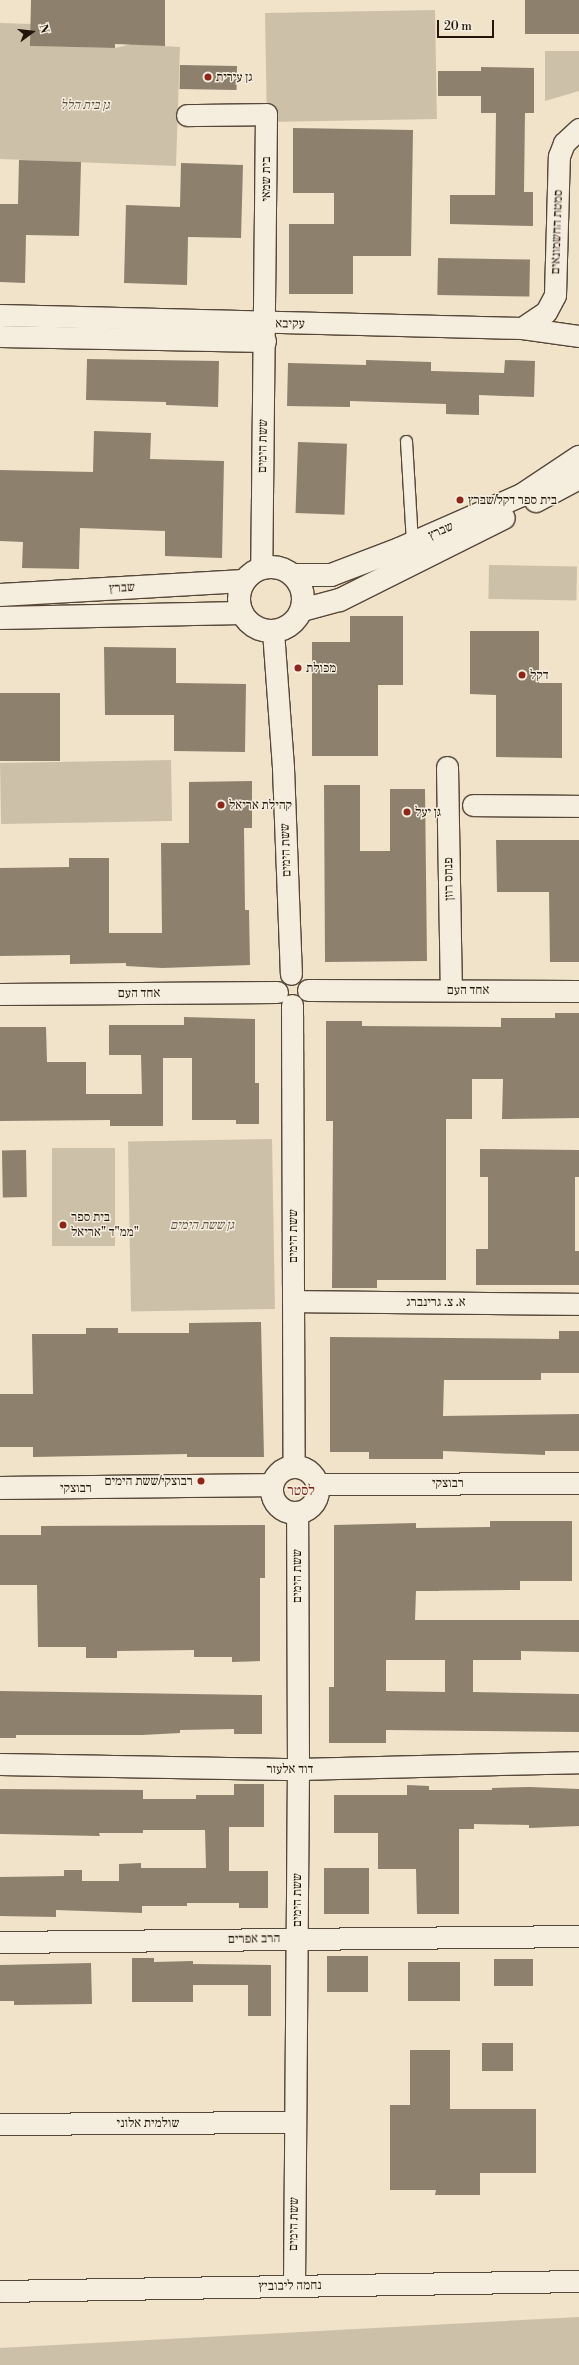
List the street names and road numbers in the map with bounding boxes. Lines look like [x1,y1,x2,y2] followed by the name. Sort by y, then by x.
[258,156,274,202] street label: בית שמאי
[548,189,566,275] street label: סמטת החשמונאים
[275,316,305,332] street label: עקיבא
[255,419,271,473] street label: ששת הימים
[426,519,456,543] street label: שברץ
[109,580,135,596] street label: שברץ
[277,823,295,877] street label: ששת הימים
[441,857,457,901] street label: פנחס רוזן
[447,982,489,998] street label: אחד העם
[118,985,160,1001] street label: אחד העם
[285,1209,301,1263] street label: ששת הימים
[406,1294,466,1310] street label: א. צ. גרינברג
[432,1475,464,1491] street label: רבוצקי
[60,1480,92,1496] street label: רבוצקי
[289,1549,305,1603] street label: ששת הימים
[267,1761,313,1777] street label: דוד אלעזר
[289,1873,305,1927] street label: ששת הימים
[228,1931,280,1947] street label: הרב אפרים
[117,2115,179,2131] street label: שולמית אלוני
[286,2197,302,2251] street label: ששת הימים
[258,2278,322,2294] street label: נחמה ליבוביץ

